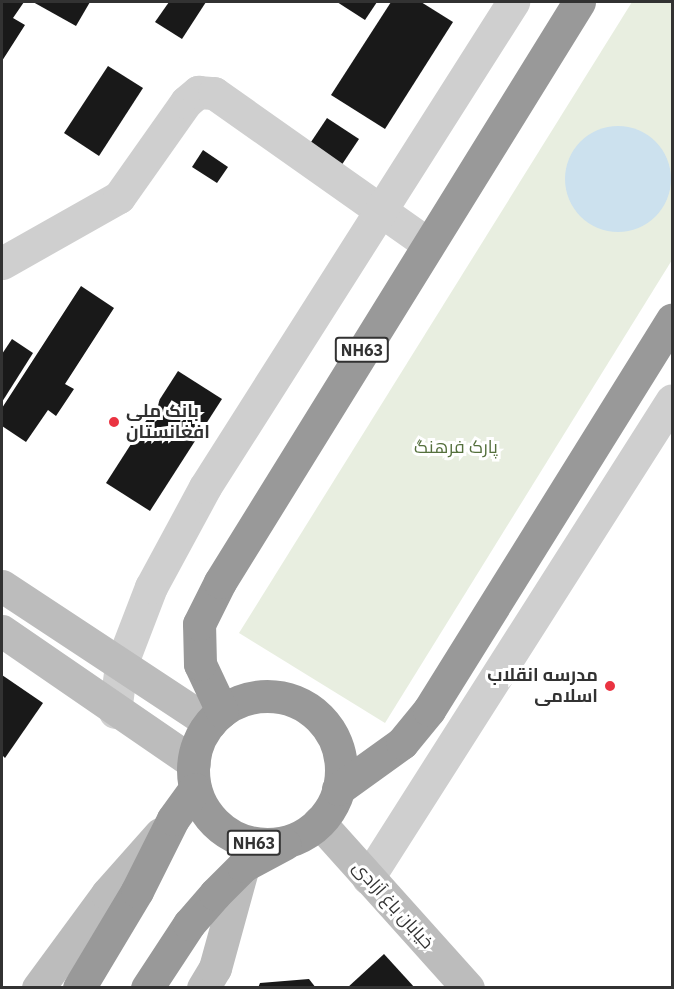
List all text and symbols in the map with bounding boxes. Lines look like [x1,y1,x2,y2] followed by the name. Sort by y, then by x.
[334,337,391,363] road number: NH63
[126,401,210,444] place label: بانک ملی افغانستان
[107,415,121,429] marker: بانک ملی افغانستان
[414,436,498,458] park label: پارک فرهنگ
[487,665,598,708] place label: مدرسه انقلاب اسلامی
[603,679,617,693] marker: مدرسه انقلاب اسلامی
[226,830,282,856] road number: NH63
[348,857,438,953] street label: خیابان باغ آزادی

